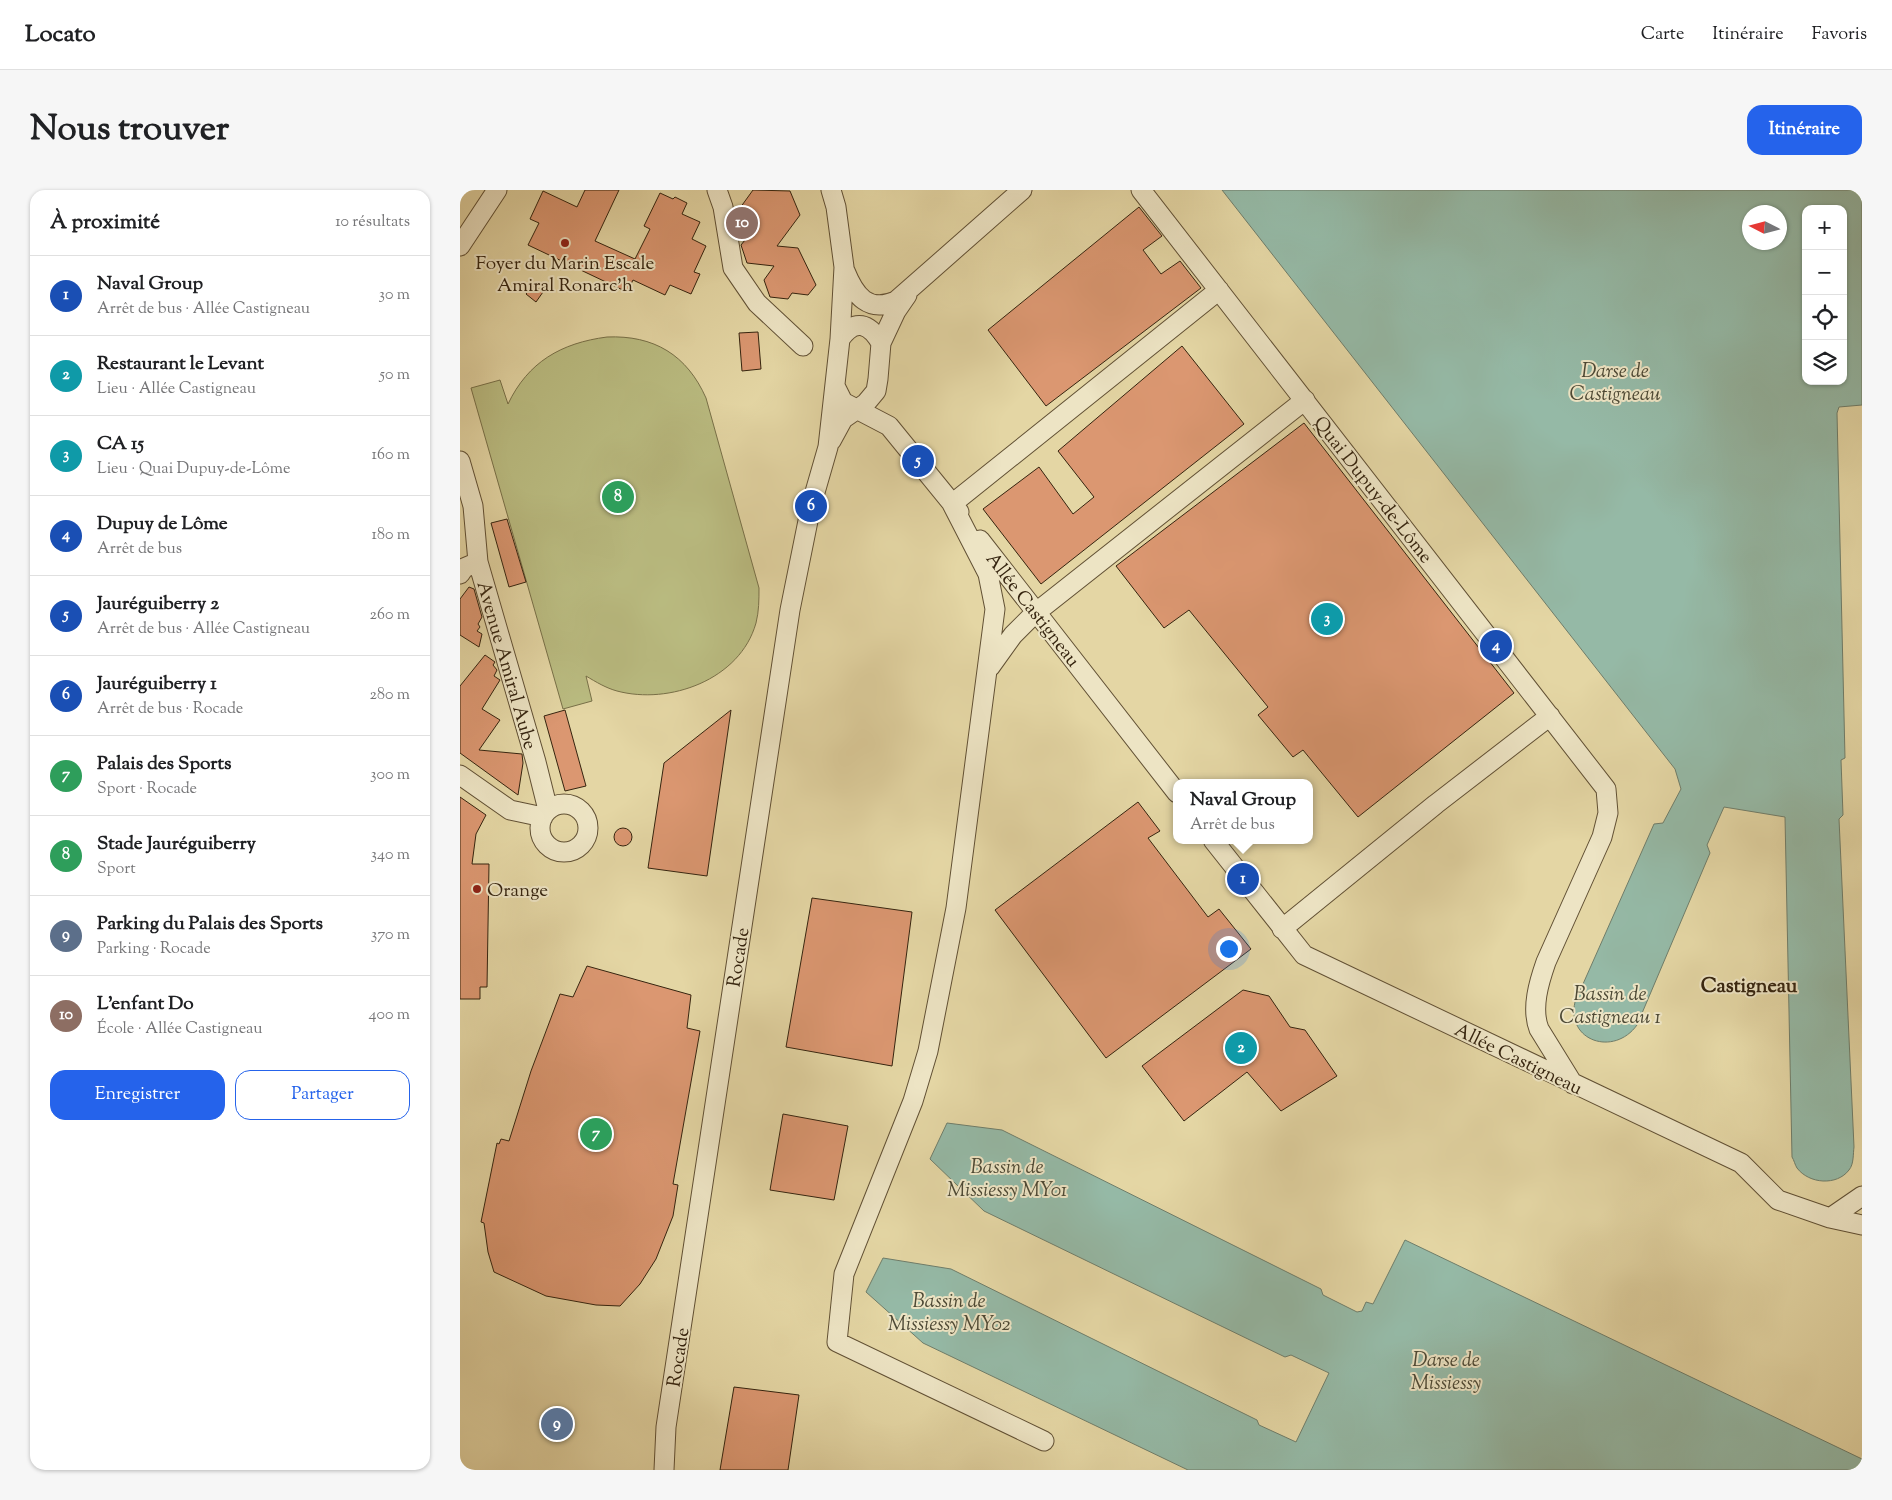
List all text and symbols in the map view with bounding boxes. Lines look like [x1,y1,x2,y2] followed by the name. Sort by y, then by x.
[25,18,96,52] text: Locato
[1641,22,1684,48] text: Carte
[1712,22,1784,48] text: Itinéraire
[1812,22,1867,48] text: Favoris
[30,105,229,156] text: Nous trouver
[1747,105,1862,155] button: Itinéraire
[726,204,758,242] pin: 10
[1742,205,1787,250] north arrow
[1802,205,1847,385] map controls
[1802,205,1847,250] button: +
[50,208,160,238] text: À proximité
[335,211,410,234] text: 10 résultats
[559,237,571,249] marker: Foyer du Marin Escale Amiral Ronarc'h
[1802,250,1847,295] button: −
[476,251,655,300] place label: Foyer du Marin Escale Amiral Ronarc'h
[97,271,203,298] text: Naval Group
[63,284,69,307] text: 1
[379,284,410,307] text: 30 m
[1802,295,1847,340] button: locate
[97,298,310,321] text: Arrêt de bus · Allée Castigneau
[1802,340,1847,385] button: layers
[97,351,264,378] text: Restaurant le Levant
[1570,358,1661,410] water label: Darse de Castigneau
[62,364,70,387] text: 2
[379,364,410,387] text: 50 m
[97,378,256,401] text: Lieu · Allée Castigneau
[1306,411,1438,570] street label: Quai Dupuy-de-Lôme
[97,431,144,458] text: CA 15
[902,442,934,480] pin: 5
[63,444,69,467] text: 3
[372,444,410,467] text: 160 m
[97,458,290,481] text: Lieu · Quai Dupuy-de-Lôme
[602,478,634,516] pin: 8
[795,487,827,525] pin: 6
[97,511,228,538] text: Dupuy de Lôme
[62,524,70,547] text: 4
[371,524,410,547] text: 180 m
[97,538,182,561] text: Arrêt de bus
[979,547,1086,674] street label: Allée Castigneau
[469,578,543,753] street label: Avenue Amiral Aube
[97,591,219,618] text: Jauréguiberry 2
[1311,600,1343,638] pin: 3
[63,604,69,627] text: 5
[369,604,410,627] text: 260 m
[97,618,310,641] text: Arrêt de bus · Allée Castigneau
[1480,627,1512,665] pin: 4
[97,671,217,698] text: Jauréguiberry 1
[62,684,70,707] text: 6
[369,684,410,707] text: 280 m
[97,698,243,721] text: Arrêt de bus · Rocade
[97,751,231,778] text: Palais des Sports
[62,764,70,787] text: 7
[370,764,410,787] text: 300 m
[97,778,197,801] text: Sport · Rocade
[1173,779,1313,844] popup
[1190,787,1296,814] text: Naval Group
[1190,814,1275,837] text: Arrêt de bus
[97,831,256,858] text: Stade Jauréguiberry
[62,844,70,867] text: 8
[371,844,410,867] text: 340 m
[97,858,136,881] text: Sport
[1227,860,1259,898] pin: 1
[487,878,548,905] place label: Orange
[471,883,483,895] marker: Orange
[97,911,323,938] text: Parking du Palais des Sports
[62,924,70,947] text: 9
[371,924,410,947] text: 370 m
[721,926,758,989] street label: Rocade
[1216,936,1242,962] your location
[97,938,211,961] text: Parking · Rocade
[1701,973,1798,1002] district label: Castigneau
[1559,981,1661,1033] water label: Bassin de Castigneau 1
[97,991,194,1018] text: L'enfant Do
[59,1004,73,1027] text: 10
[369,1004,410,1027] text: 400 m
[97,1018,262,1041] text: École · Allée Castigneau
[1449,1018,1586,1103] street label: Allée Castigneau
[1225,1029,1257,1067] pin: 2
[50,1070,225,1120] button: Enregistrer
[235,1070,410,1120] button: Partager
[580,1115,612,1153] pin: 7
[947,1154,1067,1206] water label: Bassin de Missiessy MY01
[888,1288,1010,1340] water label: Bassin de Missiessy MY02
[661,1326,698,1389] street label: Rocade
[1411,1347,1481,1399] water label: Darse de Missiessy
[541,1405,573,1443] pin: 9

